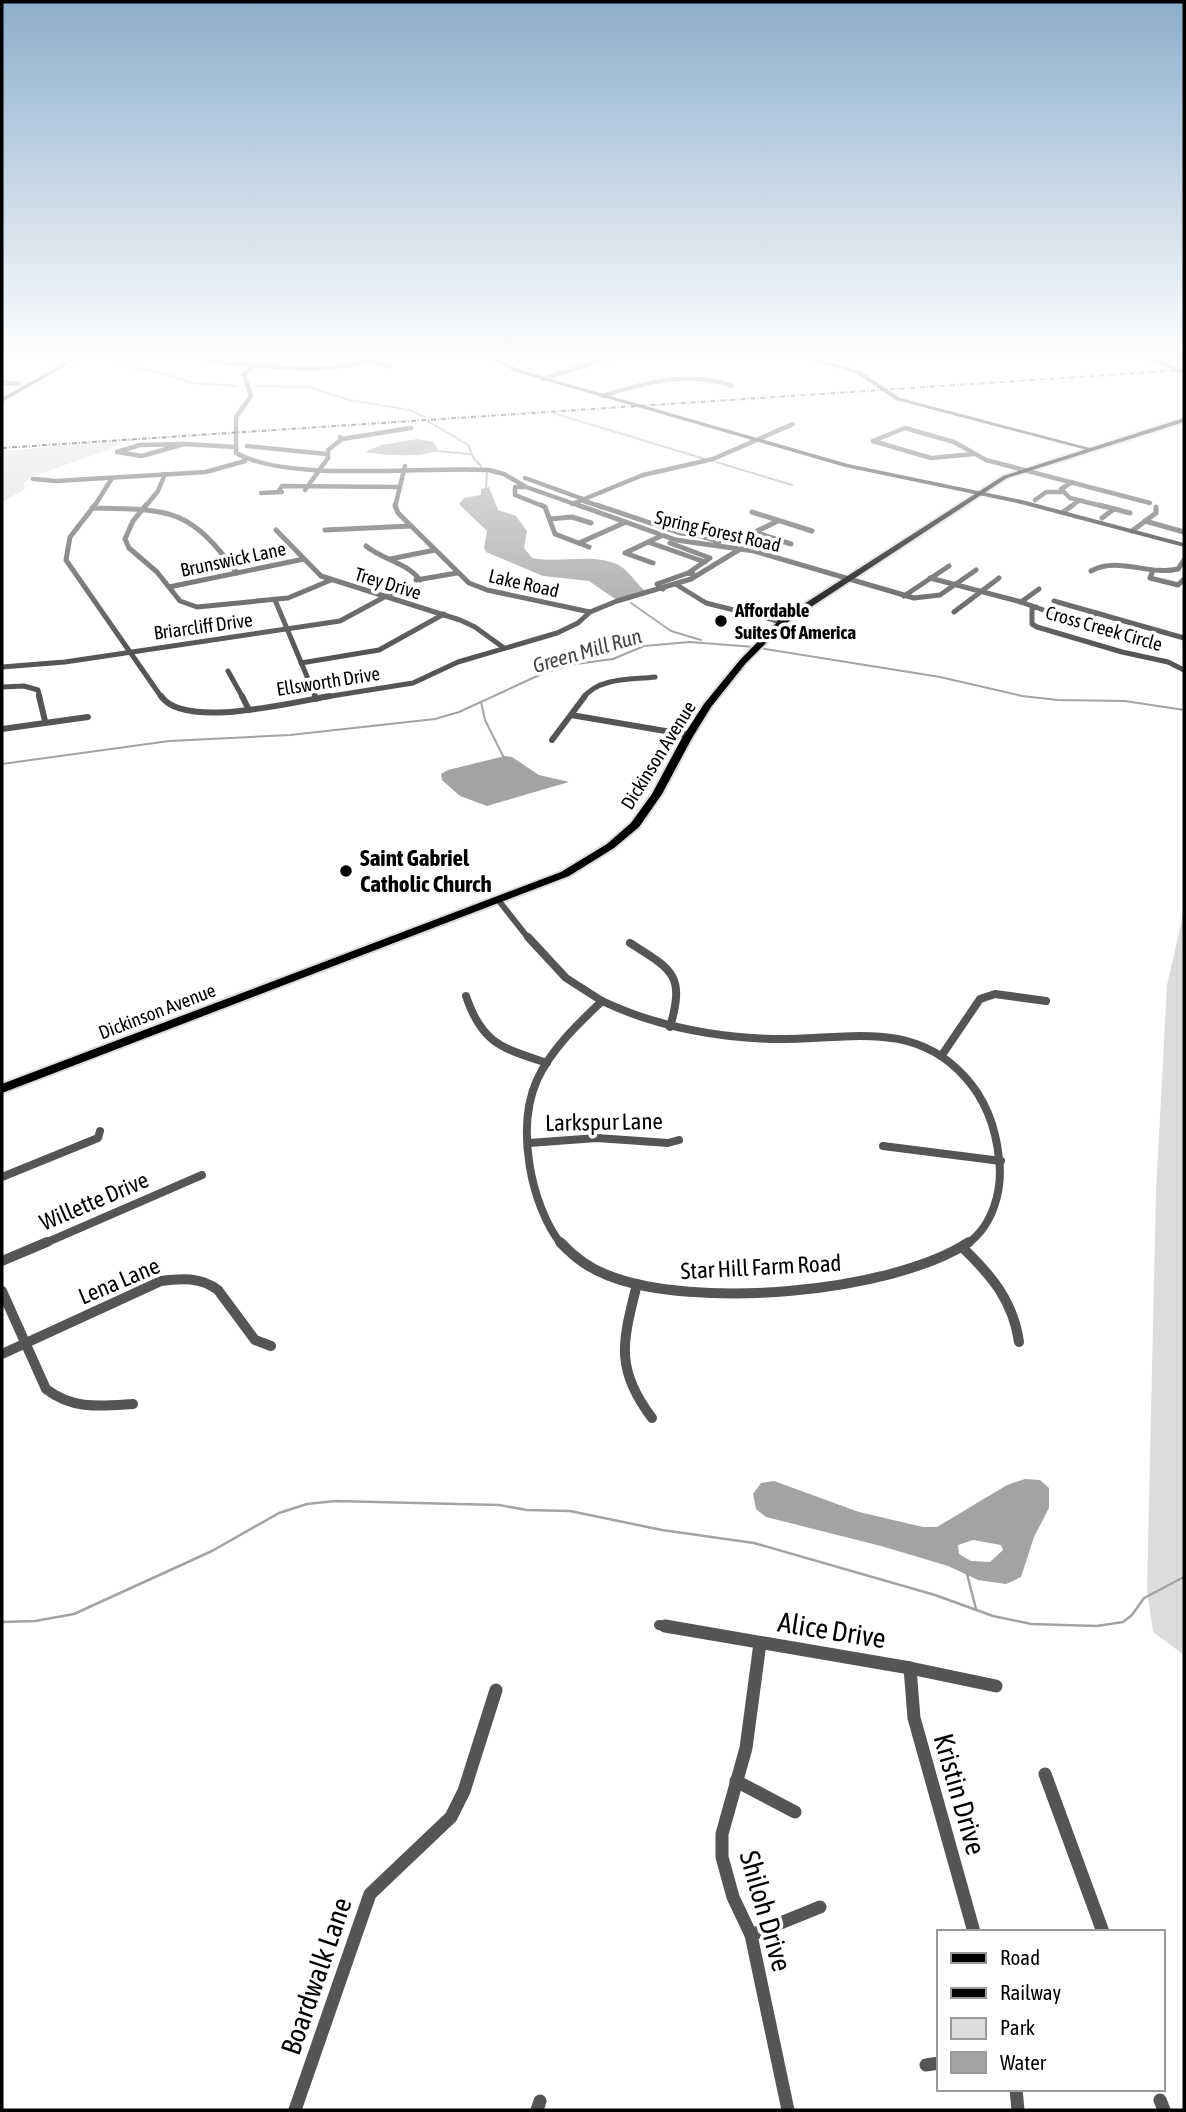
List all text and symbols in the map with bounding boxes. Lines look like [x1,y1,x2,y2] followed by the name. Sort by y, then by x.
[653,506,783,556] street label: Spring Forest Road
[178,537,288,581] street label: Brunswick Lane
[352,562,424,604] street label: Trey Drive
[487,564,561,602] street label: Lake Road
[734,599,856,643] place label: Affordable Suites Of America
[1043,601,1165,655] street label: Cross Creek Circle
[152,608,254,644] street label: Briarcliff Drive
[713,613,729,629] marker: Affordable Suites Of America
[530,623,644,677] water label: Green Mill Run
[275,662,381,700] street label: Ellsworth Drive
[616,697,700,813] street label: Dickinson Avenue
[360,845,492,897] place label: Saint Gabriel Catholic Church
[338,863,354,879] marker: Saint Gabriel Catholic Church
[95,979,219,1043] street label: Dickinson Avenue
[545,1108,663,1136] street label: Larkspur Lane
[36,1166,152,1236] street label: Willette Drive
[680,1250,842,1284] street label: Star Hill Farm Road
[75,1252,163,1310] street label: Lena Lane
[776,1606,888,1654] street label: Alice Drive
[927,1730,993,1858] street label: Kristin Drive
[734,1847,798,1975] street label: Shiloh Drive
[274,1893,358,2059] street label: Boardwalk Lane
[937,1930,1165,2091] legend
[1000,1945,1040,1969] text: Road
[1000,1980,1062,2004] text: Railway
[1000,2015,1035,2039] text: Park
[1000,2050,1047,2074] text: Water

